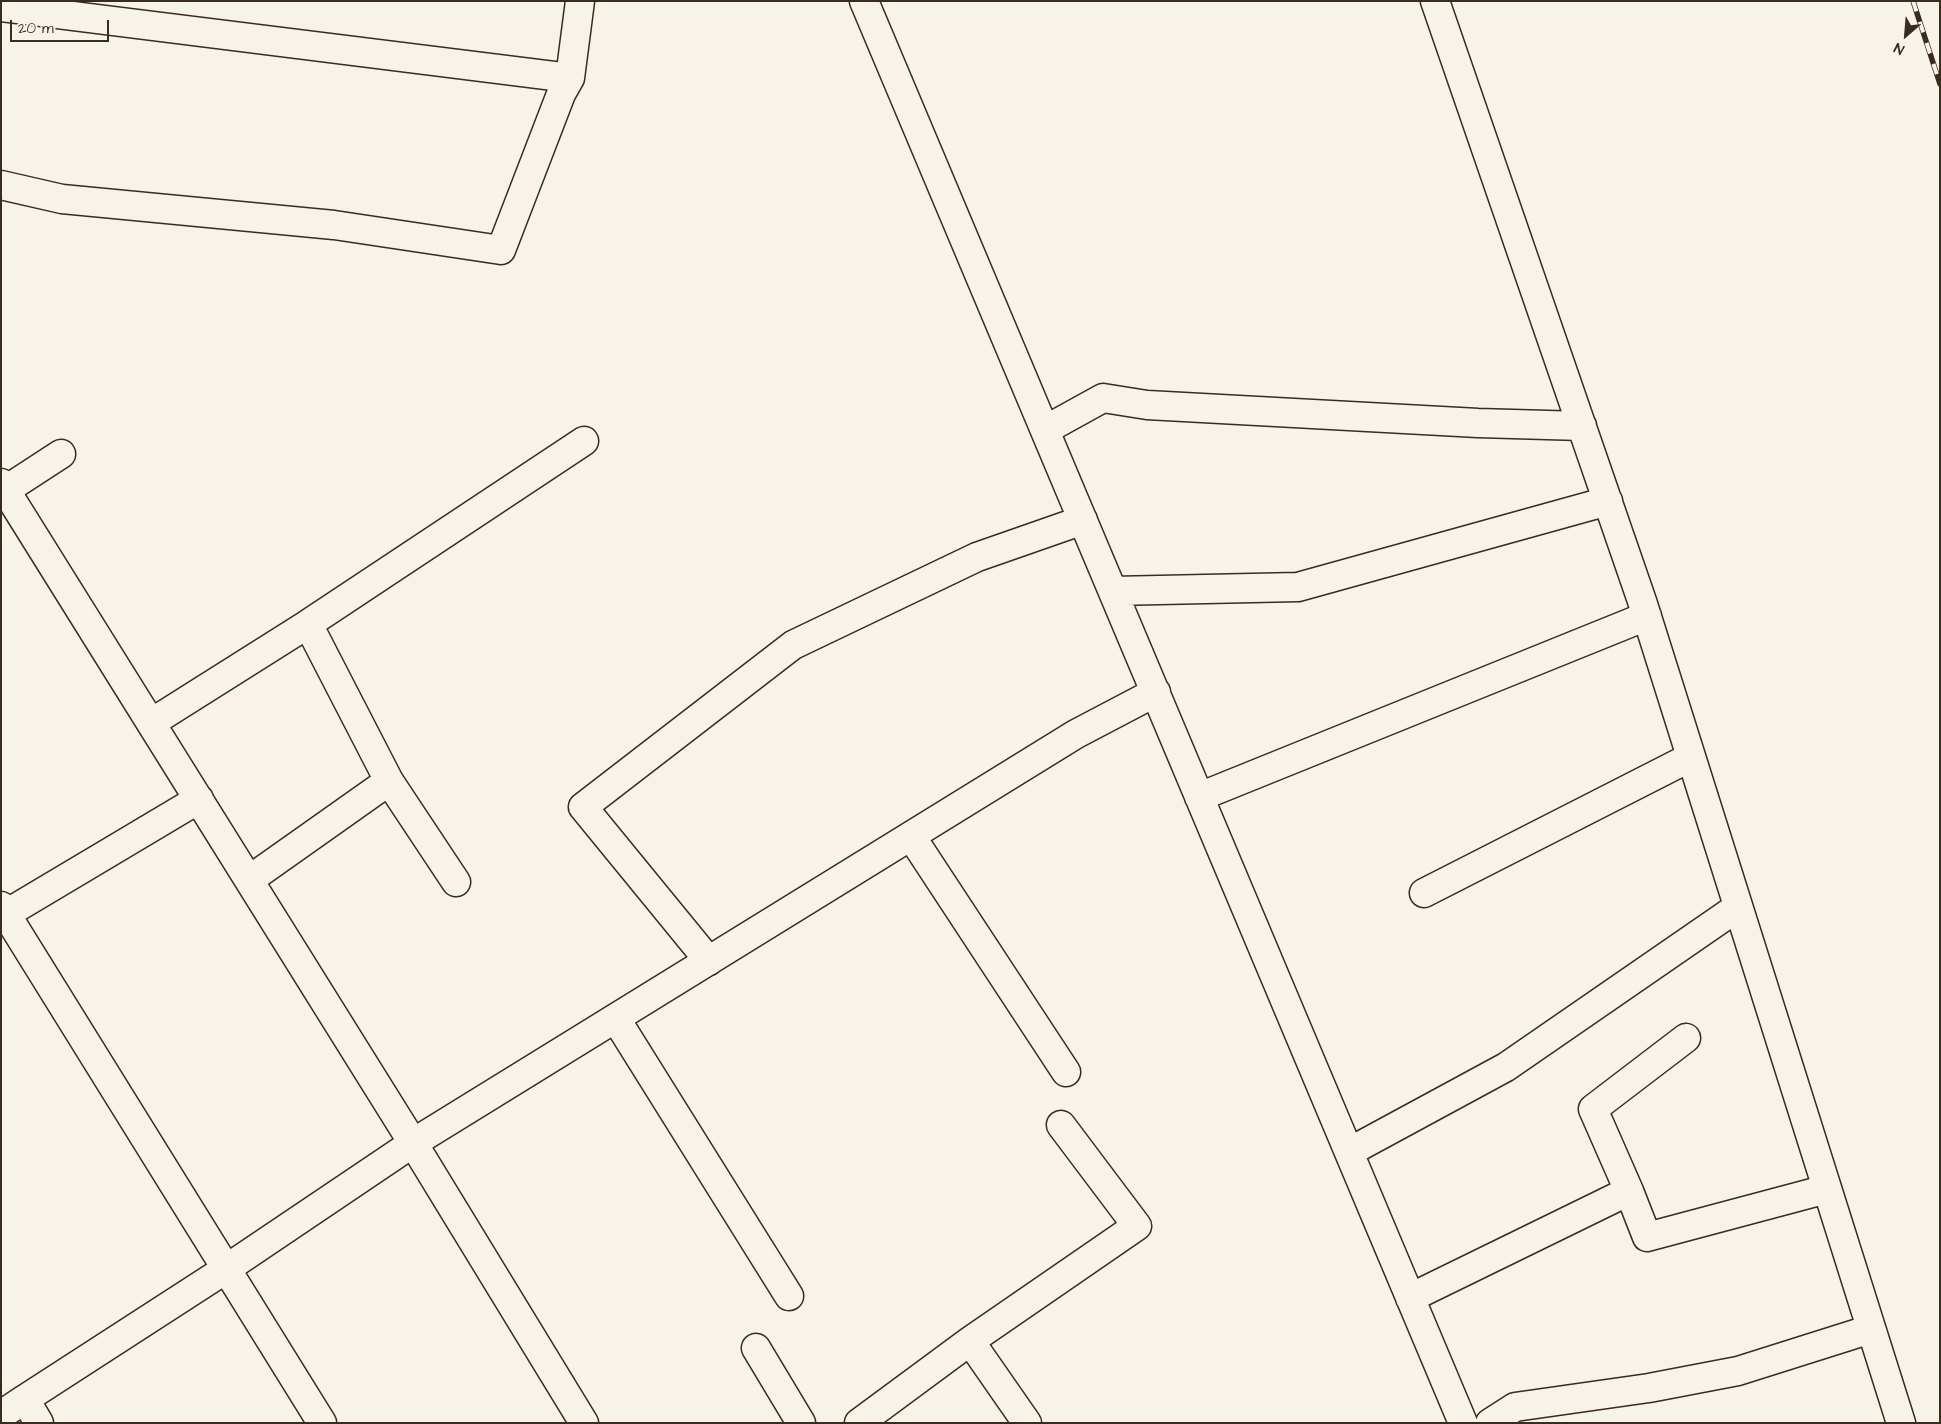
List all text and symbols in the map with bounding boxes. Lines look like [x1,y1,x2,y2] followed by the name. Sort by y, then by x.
[12,10,111,42] scale bar
[1881,10,1931,60] north arrow
[18,18,54,39] text: 20 m
[1891,37,1908,59] text: N

